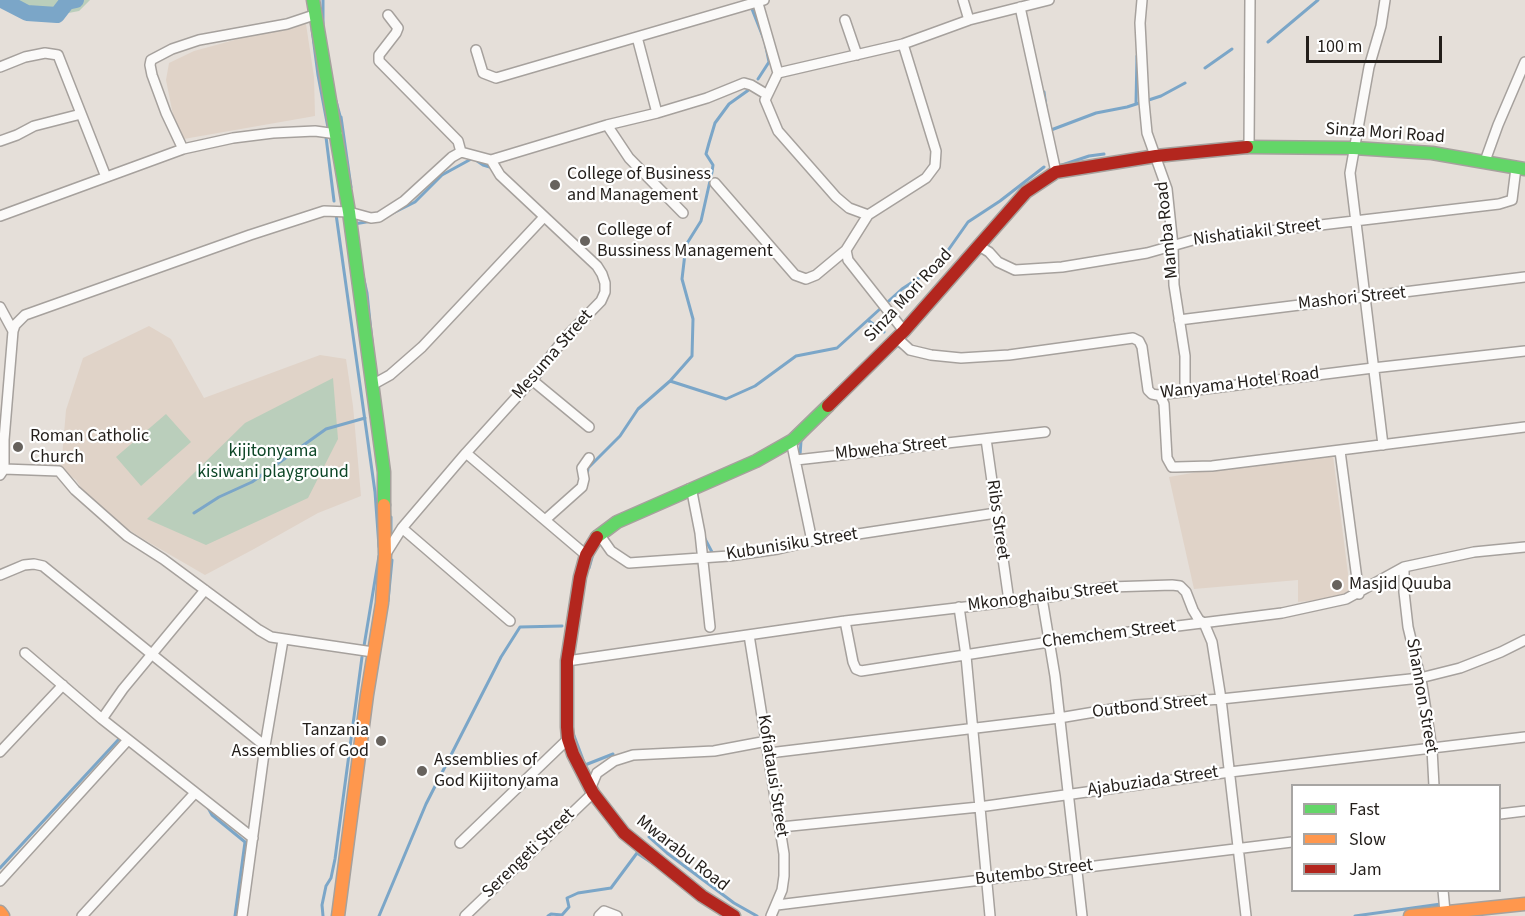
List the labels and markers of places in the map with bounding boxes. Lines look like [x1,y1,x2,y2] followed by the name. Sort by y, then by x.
[567,164,711,207] place label: College of Business and Management
[548,178,562,192] marker: College of Business and Management
[597,220,773,262] place label: College of Bussiness Management
[578,234,592,248] marker: College of Bussiness Management
[30,426,149,468] place label: Roman Catholic Church
[11,440,25,454] marker: Roman Catholic Church
[1349,574,1451,596] place label: Masjid Quuba
[1330,578,1344,592] marker: Masjid Quuba
[231,720,369,762] place label: Tanzania Assemblies of God
[374,734,388,748] marker: Tanzania Assemblies of God
[434,750,559,792] place label: Assemblies of God Kijitonyama
[415,764,429,778] marker: Assemblies of God Kijitonyama

